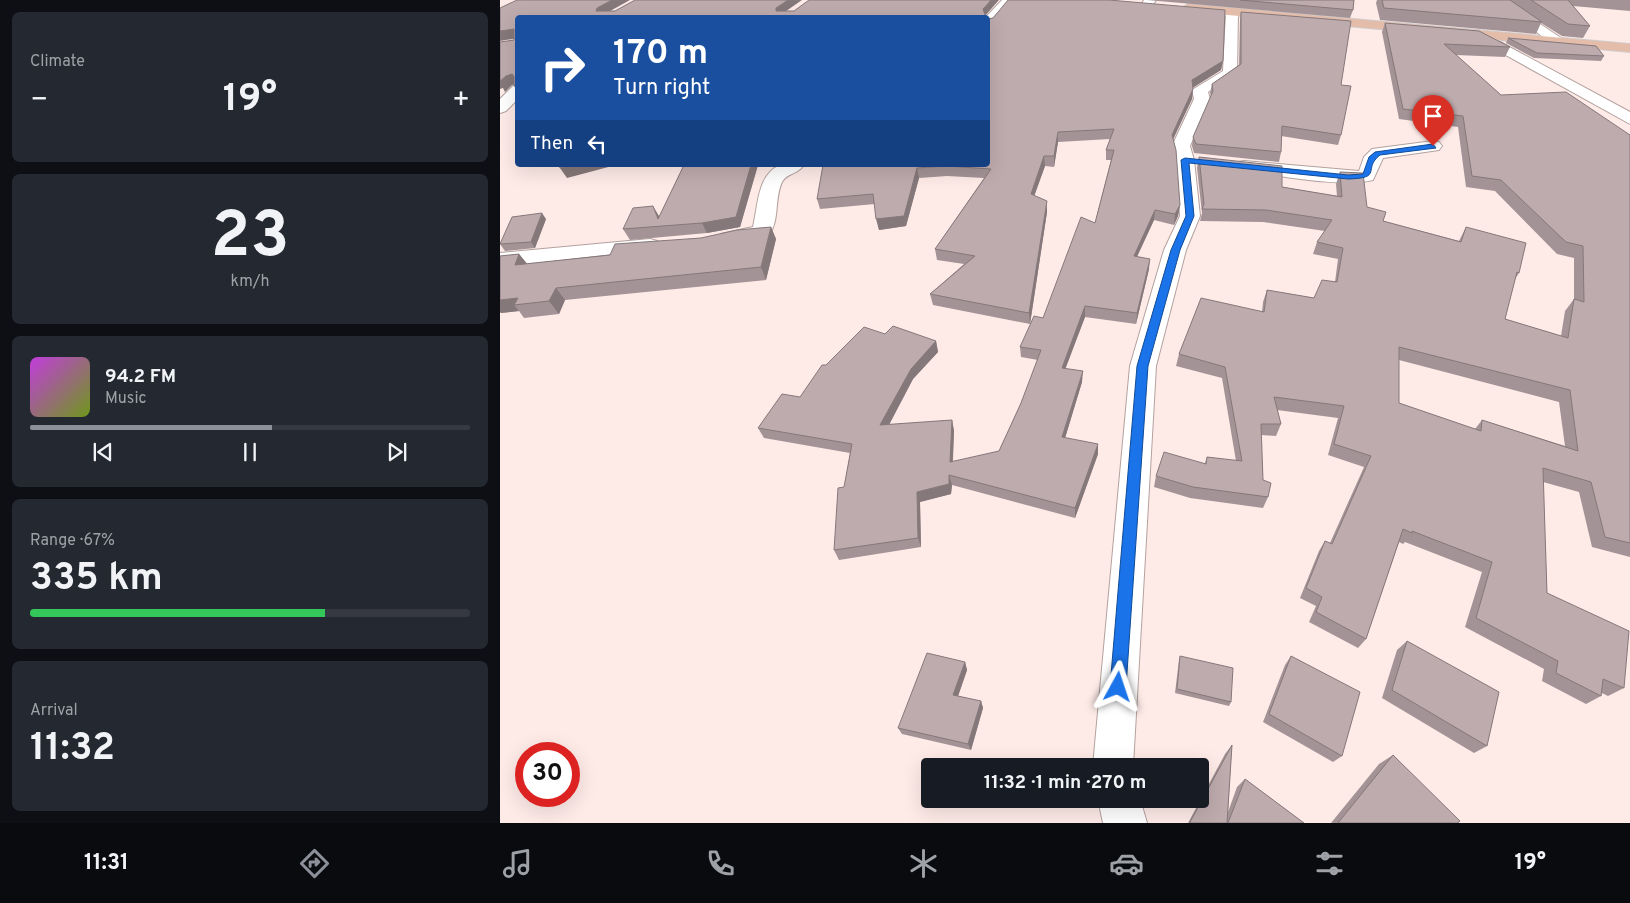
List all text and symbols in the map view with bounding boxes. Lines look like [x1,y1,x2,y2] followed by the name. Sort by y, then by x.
[613,32,708,76] text: 170 m
[530,35,595,100] icon: right
[30,52,85,72] text: Climate
[613,75,710,102] text: Turn right
[223,76,277,125] text: 19°
[30,83,48,119] text: −
[452,83,470,119] text: +
[1412,95,1454,146] pin
[1419,102,1447,130] icon: arrive
[583,130,611,158] icon: left
[530,132,573,156] text: Then
[211,198,289,280] text: 23
[231,272,269,292] text: km/h
[105,365,176,389] text: 94.2 FM
[105,389,146,409] text: Music
[89,438,117,466] icon: previous
[236,438,264,466] icon: pause
[383,438,411,466] icon: next
[30,531,115,551] text: Range · 67%
[30,555,163,604] text: 335 km
[1091,660,1143,712] position arrow
[30,701,78,721] text: Arrival
[30,725,115,774] text: 11:32
[515,742,580,807] speed limit sign: 30
[984,771,1146,795] text: 11:32 · 1 min · 270 m
[297,846,332,881] icon: directions
[500,846,535,881] icon: music
[703,846,738,881] icon: phone
[906,846,941,881] icon: climate
[1109,846,1144,881] icon: car
[1312,846,1347,881] icon: filters
[84,850,129,877] text: 11:31
[1514,850,1546,877] text: 19°

